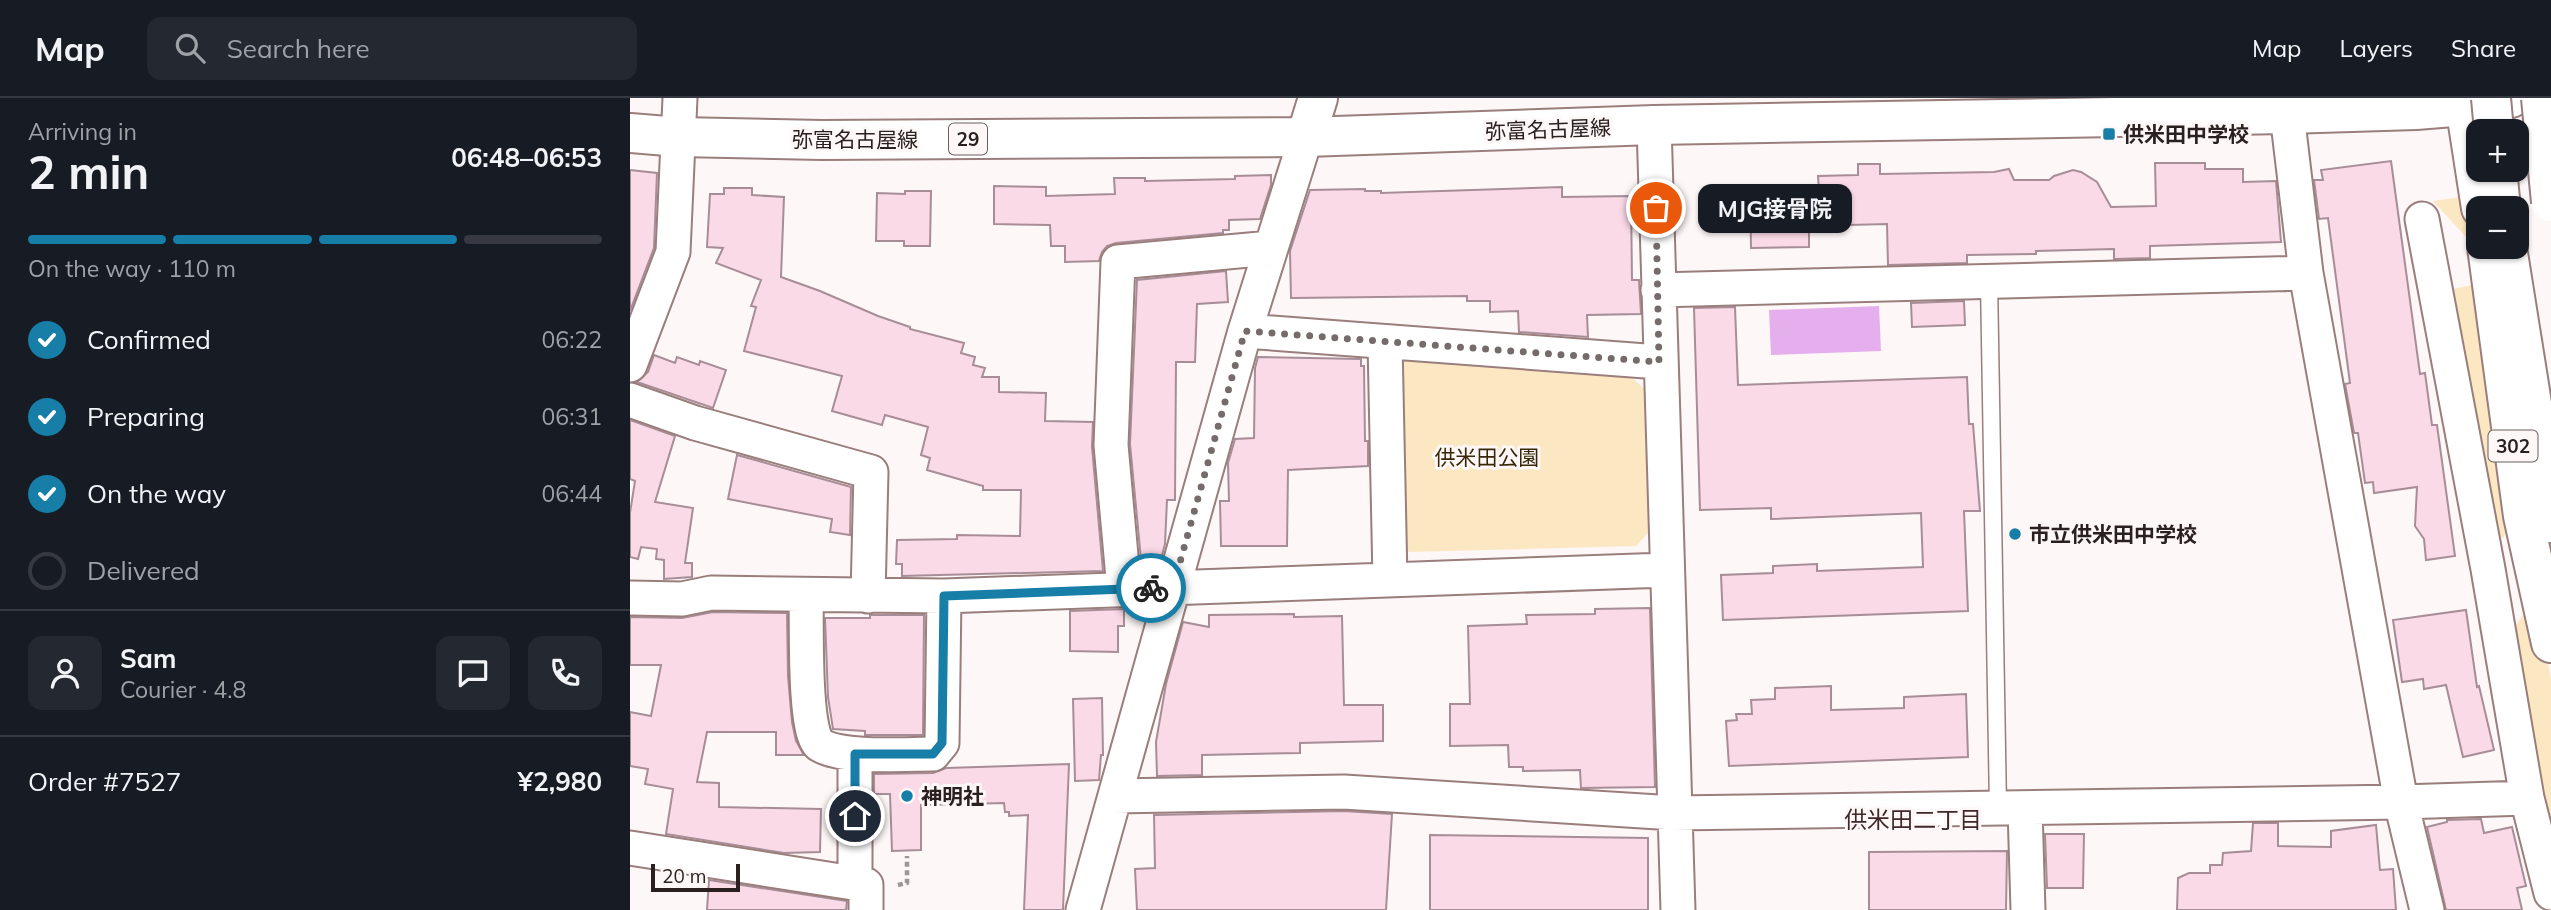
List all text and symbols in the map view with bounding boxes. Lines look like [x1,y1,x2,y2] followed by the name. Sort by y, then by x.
[147,17,637,80] search box
[35,28,105,69] text: Map
[171,29,209,67] icon: search
[227,32,370,65] text: Search here
[2252,33,2301,63] text: Map
[2339,33,2413,63] text: Layers
[2451,33,2516,63] text: Share
[1485,114,1611,144] street label: 弥富名古屋線
[28,117,137,146] text: Arriving in
[2466,119,2529,259] map controls
[2466,119,2529,182] button: +
[2123,121,2249,147] place label: 供米田中学校
[949,123,987,154] road number: 29
[792,126,918,152] street label: 弥富名古屋線
[2101,126,2117,142] marker: 供米田中学校
[451,141,602,174] text: 06:48–06:53
[28,143,149,201] text: 2 min
[1626,178,1686,238] pin
[1698,184,1852,232] callout: MJG接骨院
[1637,189,1675,227] icon: bag
[1718,194,1832,223] text: MJG接骨院
[2466,196,2529,259] button: −
[28,254,236,283] text: On the way · 110 m
[28,321,66,359] icon: check
[87,323,211,356] text: Confirmed
[542,325,602,354] text: 06:22
[28,398,66,436] icon: check
[87,400,205,433] text: Preparing
[542,402,602,431] text: 06:31
[2488,430,2538,462] road number: 302
[1435,444,1540,470] park label: 供米田公園
[28,475,66,513] icon: check
[87,477,226,510] text: On the way
[542,479,602,508] text: 06:44
[2029,521,2197,547] place label: 市立供米田中学校
[2007,526,2023,542] marker: 市立供米田中学校
[1116,553,1186,623] courier
[87,554,200,587] text: Delivered
[1132,569,1170,607] icon: bike
[28,636,102,710] button: person
[436,636,510,710] button: chat
[528,636,602,710] button: phone
[120,642,176,675] text: Sam
[120,675,246,704] text: Courier · 4.8
[28,765,181,798] text: Order #7527
[518,765,602,798] text: ¥2,980
[921,783,984,809] place label: 神明社
[825,786,885,846] pin
[899,788,915,804] marker: 神明社
[836,797,874,835] icon: home
[1844,805,1982,834] district label: 供米田二丁目
[651,861,740,893] scale bar
[662,864,706,888] text: 20 m

